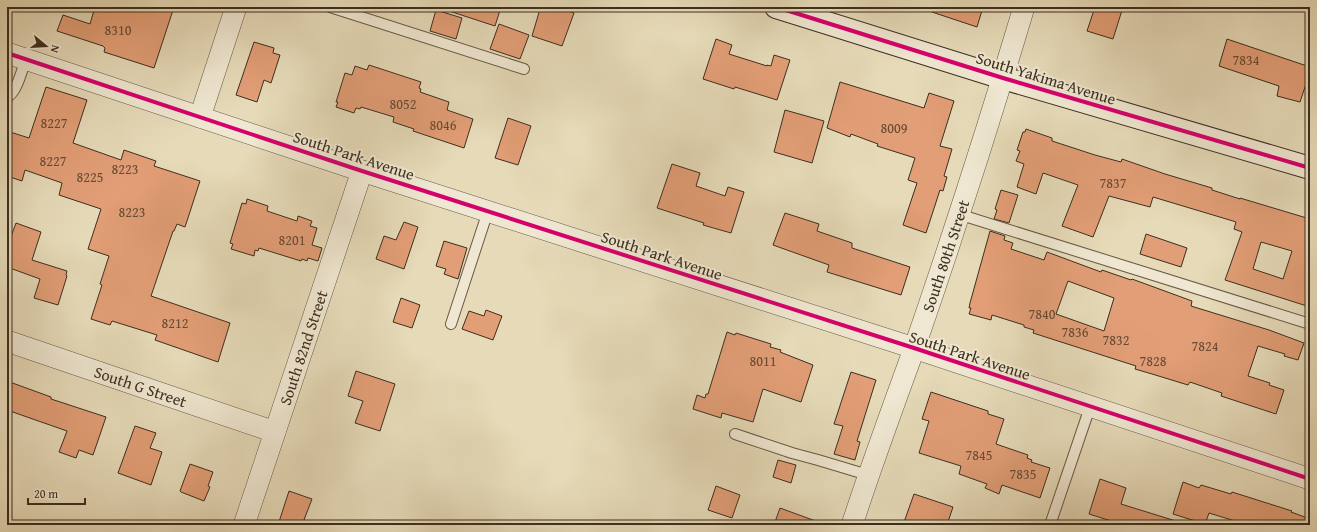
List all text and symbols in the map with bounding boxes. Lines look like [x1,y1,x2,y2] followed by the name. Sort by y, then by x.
[105,20,132,40] house number: 8310
[26,26,66,66] north arrow
[47,43,64,56] text: N
[973,45,1119,111] street label: South Yakima Avenue
[1233,50,1260,70] house number: 7834
[390,94,416,114] house number: 8052
[41,113,68,133] house number: 8227
[430,115,457,135] house number: 8046
[881,118,908,138] house number: 8009
[290,124,418,186] street label: South Park Avenue
[40,151,67,171] house number: 8227
[112,159,138,179] house number: 8223
[77,167,103,187] house number: 8225
[1100,173,1127,193] house number: 7837
[916,196,975,315] street label: South 80th Street
[119,202,145,222] house number: 8223
[598,224,726,286] street label: South Park Avenue
[279,230,305,250] house number: 8201
[273,287,334,408] street label: South 82nd Street
[1029,304,1056,324] house number: 7840
[162,313,188,333] house number: 8212
[1062,322,1089,342] house number: 7836
[906,324,1034,386] street label: South Park Avenue
[1103,330,1129,350] house number: 7832
[1192,336,1219,356] house number: 7824
[750,351,776,371] house number: 8011
[1140,351,1167,371] house number: 7828
[91,359,190,413] street label: South G Street
[966,445,992,465] house number: 7845
[1010,464,1036,484] house number: 7835
[28,480,85,506] scale bar
[34,485,58,502] text: 20 m

